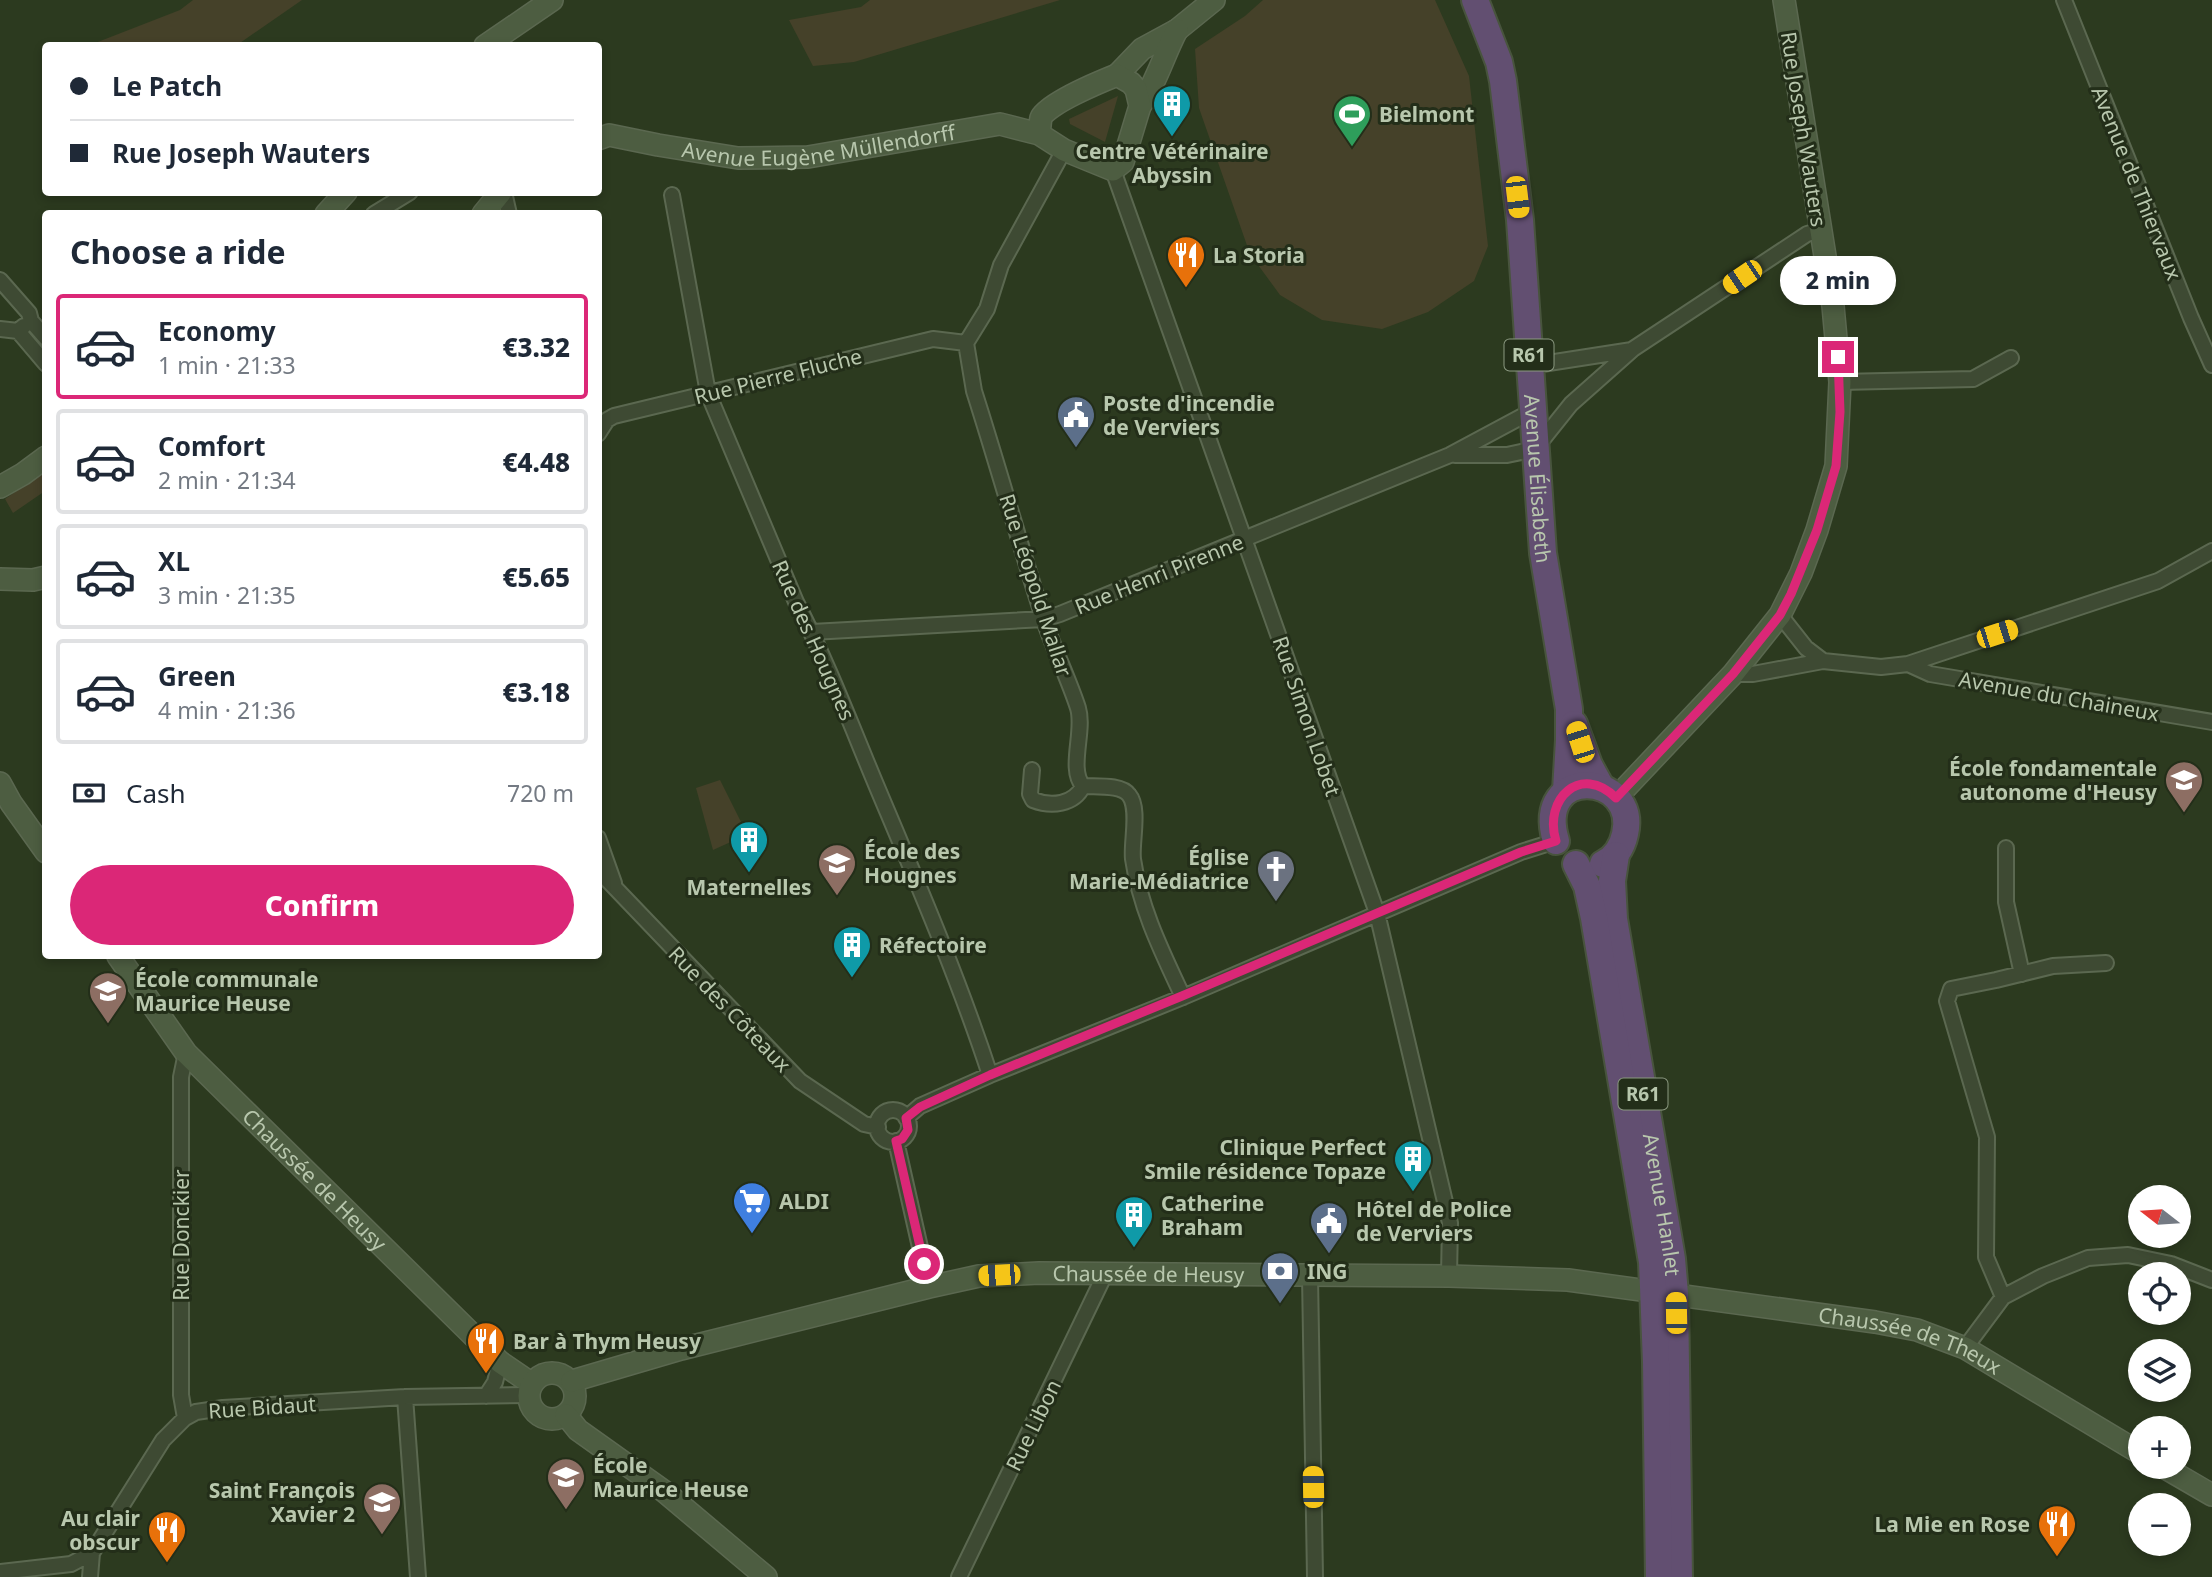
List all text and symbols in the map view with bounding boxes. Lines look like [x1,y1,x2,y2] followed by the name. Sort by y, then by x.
[1775,29,1833,229] street label: Rue Joseph Wauters
[112,68,222,104] text: Le Patch
[2085,82,2189,284] street label: Avenue de Thiervaux
[1151,83,1193,138] building icon: Centre Vétérinaire Abyssin
[1331,93,1373,148] sports icon: Bielmont
[1379,100,1474,128] place label: Bielmont
[680,118,959,173] street label: Avenue Eugène Müllendorff
[112,135,370,171] text: Rue Joseph Wauters
[1076,137,1268,189] place label: Centre Vétérinaire Abyssin
[1505,175,1530,219] car
[70,230,286,273] text: Choose a ride
[1165,234,1207,289] restaurant icon: La Storia
[1213,241,1305,269] place label: La Storia
[1780,256,1896,304] callout: 2 min
[1719,257,1766,297] car
[1806,264,1870,296] text: 2 min
[158,313,276,349] text: Economy
[74,315,137,378] icon: car
[502,329,570,365] text: €3.32
[1504,340,1554,370] road number: R61
[1822,341,1854,373] route end
[691,342,865,410] street label: Rue Pierre Fluche
[158,349,296,381] text: 1 min · 21:33
[1103,389,1275,441] place label: Poste d'incendie de Verviers
[1518,393,1558,565] street label: Avenue Élisabeth
[1055,394,1097,449] public building icon: Poste d'incendie de Verviers
[158,428,266,464] text: Comfort
[74,430,137,493] icon: car
[502,444,570,480] text: €4.48
[158,464,296,496] text: 2 min · 21:34
[993,490,1079,680] street label: Rue Léopold Mallar
[1071,527,1247,621] street label: Rue Henri Pirenne
[158,543,190,579] text: XL
[74,545,137,608] icon: car
[766,555,862,725] street label: Rue des Hougnes
[502,559,570,595] text: €5.65
[158,579,296,611] text: 3 min · 21:35
[1974,618,2021,650] car
[1267,632,1348,800] street label: Rue Simon Lobet
[158,658,236,694] text: Green
[74,660,137,723] icon: car
[1957,665,2161,727] street label: Avenue du Chaineux
[502,674,570,710] text: €3.18
[158,694,296,726] text: 4 min · 21:36
[1564,719,1597,765] car
[1949,754,2157,806] place label: École fondamentale autonome d'Heusy
[2163,759,2205,814] school or university icon: École fondamentale autonome d'Heusy
[70,774,108,812] icon: cash
[126,775,186,811] text: Cash
[507,777,574,809] text: 720 m
[728,819,770,874] building icon: Maternelles
[864,837,960,889] place label: École des Hougnes
[816,842,858,897] school or university icon: École des Hougnes
[1069,843,1249,895] place label: Église Marie-Médiatrice
[1255,848,1297,903] church icon: Église Marie-Médiatrice
[70,865,574,945] button: Confirm
[686,873,812,901] place label: Maternelles
[831,924,873,979] building icon: Réfectoire
[879,931,987,959] place label: Réfectoire
[663,940,797,1078] street label: Rue des Côteaux
[135,965,319,1017] place label: École communale Maurice Heuse
[87,970,129,1025] school or university icon: École communale Maurice Heuse
[1618,1078,1668,1110] road number: R61
[237,1102,393,1257] street label: Chaussée de Heusy
[1637,1131,1687,1277] street label: Avenue Hanlet
[1144,1133,1386,1185] place label: Clinique Perfect Smile résidence Topaze
[1392,1138,1434,1193] building icon: Clinique Perfect Smile résidence Topaze
[167,1169,195,1301] street label: Rue Donckier
[731,1180,773,1235] supermarket icon: ALDI
[2128,1185,2191,1248] north arrow
[2128,1185,2191,1556] map controls
[779,1187,829,1215] place label: ALDI
[1161,1189,1264,1241] place label: Catherine Braham
[1113,1194,1155,1249] building icon: Catherine Braham
[1356,1195,1512,1247] place label: Hôtel de Police de Verviers
[1308,1200,1350,1255] public building icon: Hôtel de Police de Verviers
[908,1248,940,1280] route start
[1259,1250,1301,1305] bank icon: ING
[1307,1257,1347,1285] place label: ING
[1053,1259,1245,1289] street label: Chaussée de Heusy
[2128,1262,2191,1325] button: locate
[978,1263,1021,1287] car
[1666,1292,1687,1334] car
[1817,1300,2007,1381] street label: Chaussée de Theux
[465,1320,507,1375] restaurant icon: Bar à Thym Heusy
[513,1327,701,1355] place label: Bar à Thym Heusy
[2128,1339,2191,1402] button: layers
[999,1375,1067,1475] street label: Rue Libon
[207,1389,317,1425] street label: Rue Bidaut
[2128,1416,2191,1479] button: +
[593,1451,749,1503] place label: École Maurice Heuse
[545,1456,587,1511] school or university icon: École Maurice Heuse
[1303,1466,1324,1508] car
[209,1476,355,1528] place label: Saint François Xavier 2
[361,1481,403,1536] school or university icon: Saint François Xavier 2
[2128,1493,2191,1556] button: −
[2036,1503,2078,1558] restaurant icon: La Mie en Rose
[61,1504,141,1556] place label: Au clair obscur
[146,1509,188,1564] restaurant icon: Au clair obscur
[1875,1510,2030,1538] place label: La Mie en Rose

